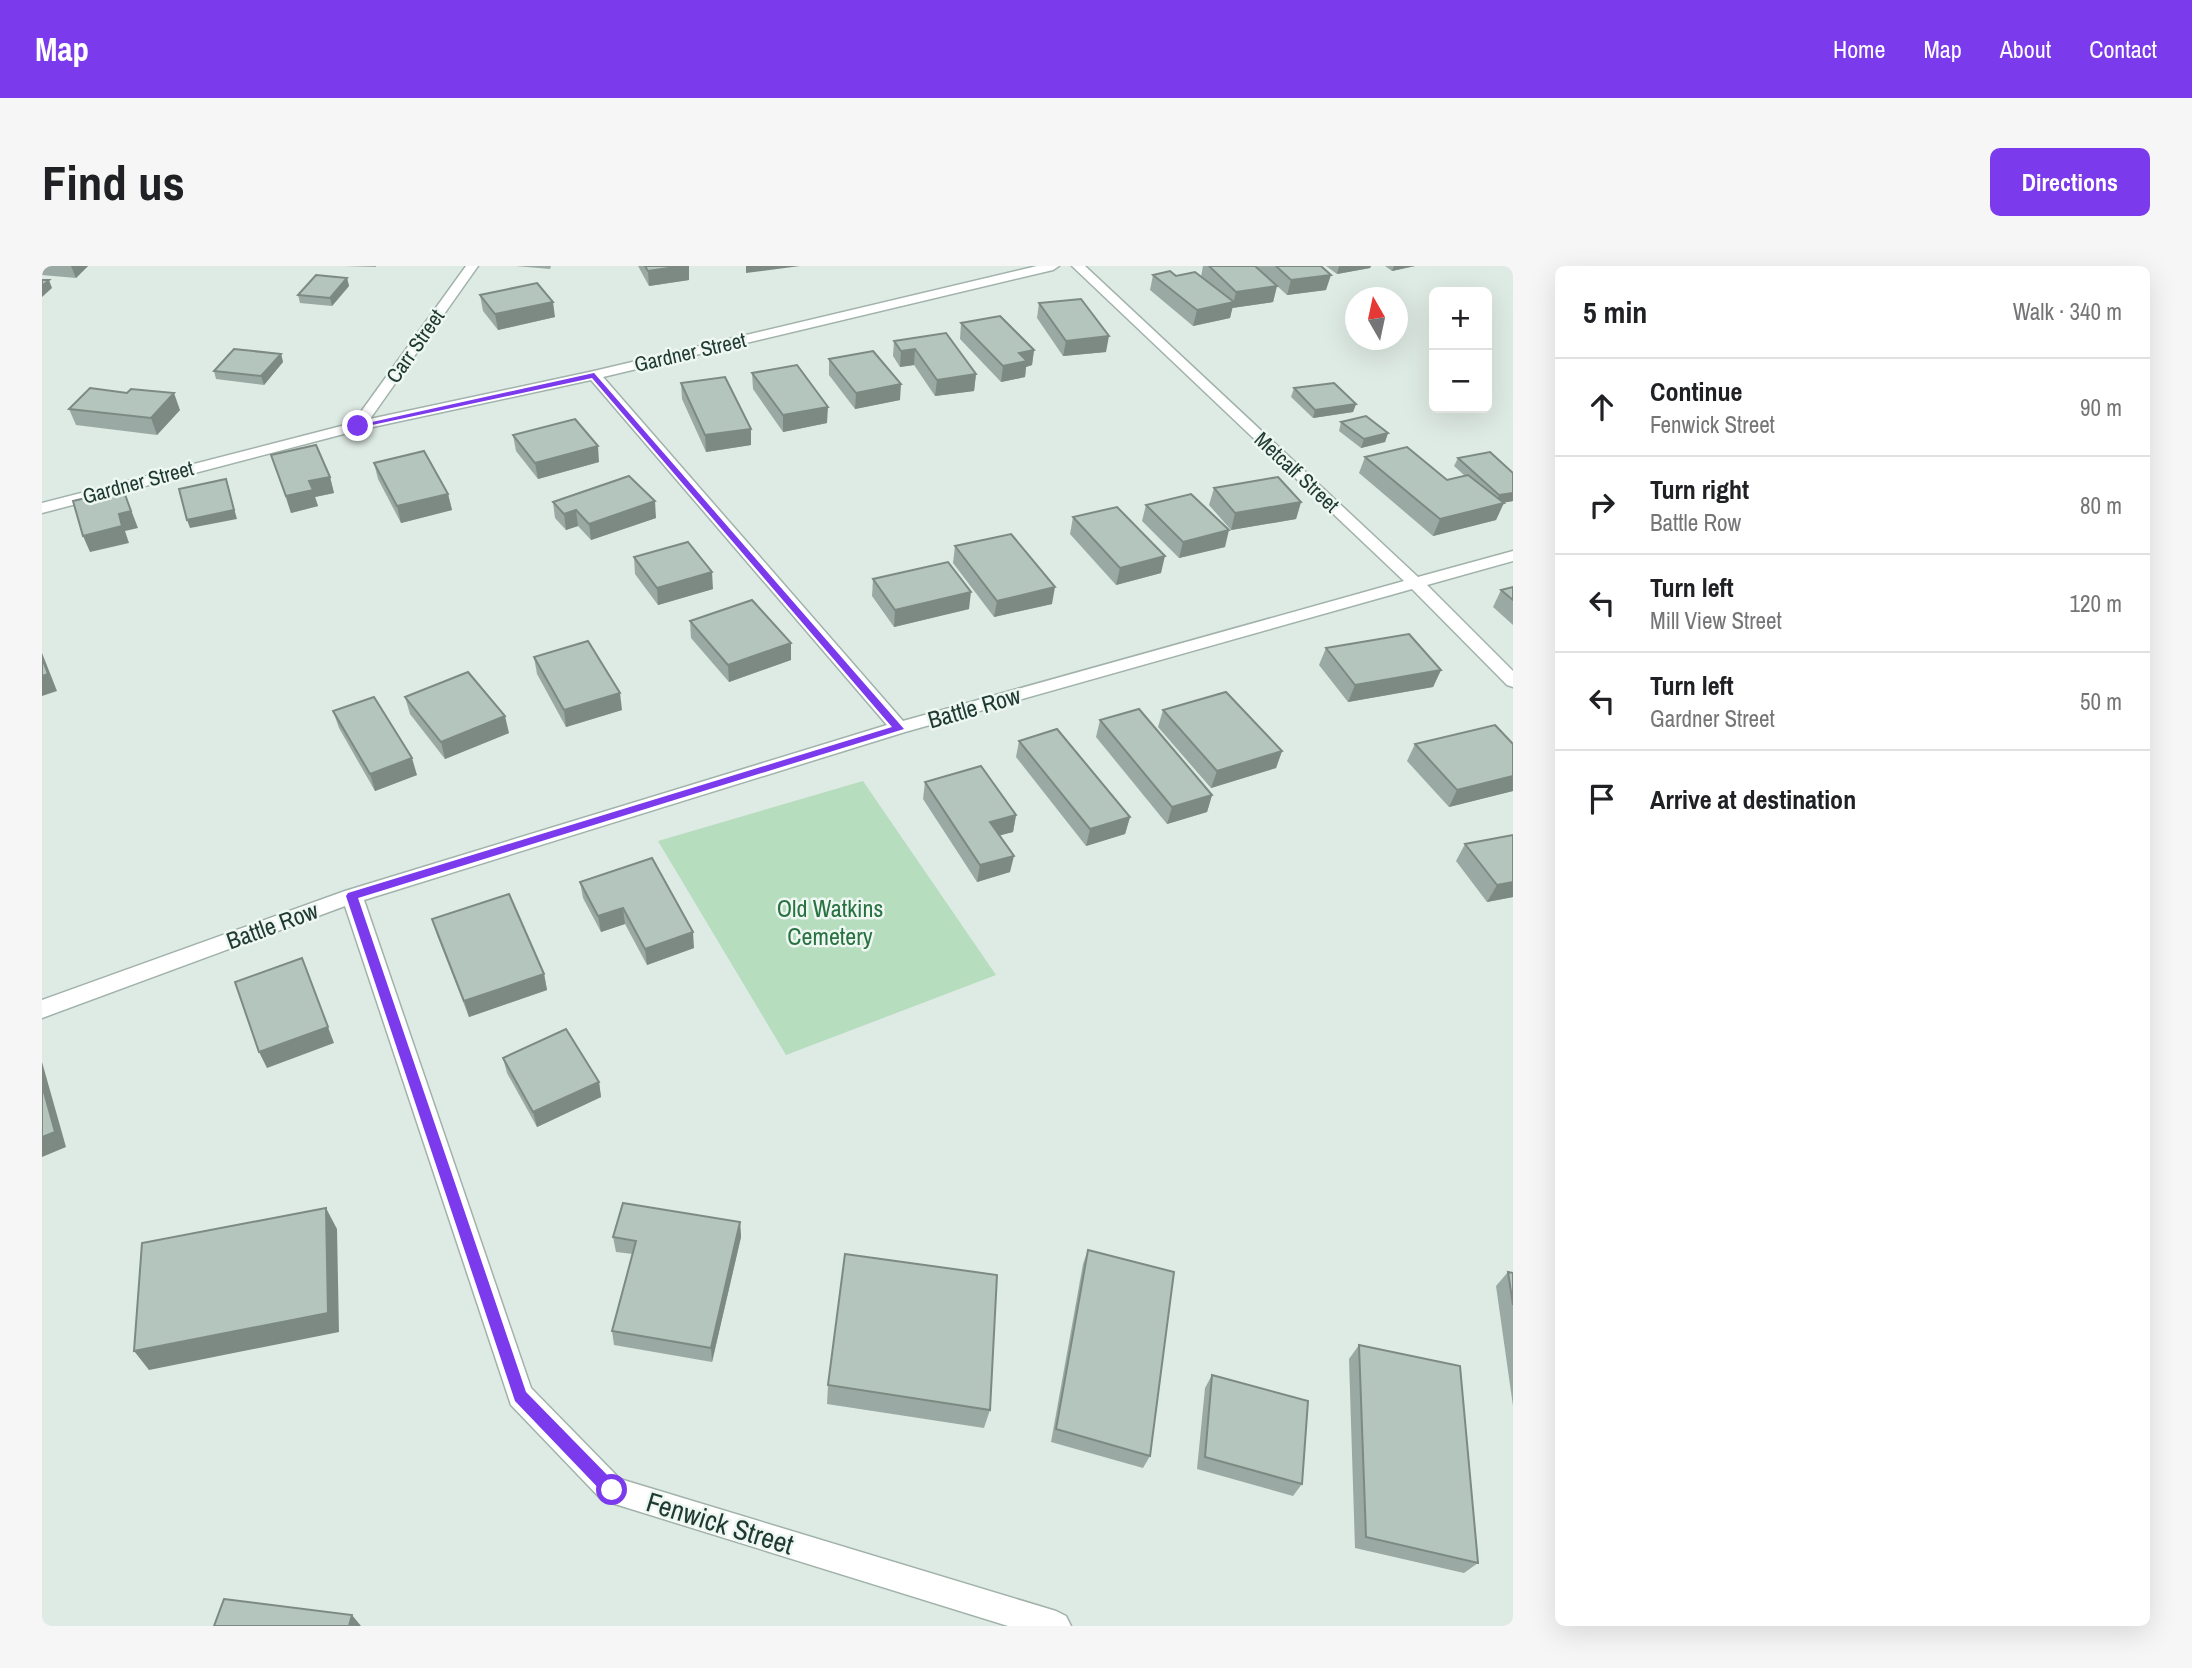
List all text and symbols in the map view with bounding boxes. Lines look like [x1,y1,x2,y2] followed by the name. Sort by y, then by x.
[35,27,89,71] text: Map
[1833,33,1885,65] text: Home
[1923,33,1962,65] text: Map
[2000,33,2051,65] text: About
[2089,33,2157,65] text: Contact
[1990,148,2150,216] button: Directions
[42,149,185,215] text: Find us
[1345,287,1408,350] north arrow
[1429,287,1492,413] map controls
[1429,287,1492,350] button: +
[1583,292,1647,332] text: 5 min
[2013,296,2122,327] text: Walk · 340 m
[379,303,451,389] street label: Carr Street
[631,325,749,379] street label: Gardner Street
[1429,350,1492,413] button: −
[1650,374,1742,409] text: Continue
[1583,388,1621,426] icon: ahead
[2080,392,2122,423] text: 90 m
[1650,409,1775,440] text: Fenwick Street
[342,410,373,441] route end
[1248,425,1346,519] street label: Metcalf Street
[79,453,197,511] street label: Gardner Street
[1650,472,1749,507] text: Turn right
[1583,486,1621,524] icon: right
[2080,490,2122,521] text: 80 m
[1650,507,1741,538] text: Battle Row
[1650,570,1734,605] text: Turn left
[1583,584,1621,622] icon: left
[2070,588,2122,619] text: 120 m
[1650,605,1782,636] text: Mill View Street
[1650,668,1734,703] text: Turn left
[924,678,1025,735] street label: Battle Row
[1583,682,1621,720] icon: left
[2080,686,2122,717] text: 50 m
[1650,703,1775,734] text: Gardner Street
[1583,780,1621,818] icon: arrive
[1650,782,1856,817] text: Arrive at destination
[777,892,883,952] park label: Old Watkins Cemetery
[222,893,323,956] street label: Battle Row
[596,1474,627,1505] route start
[642,1483,798,1563] street label: Fenwick Street

